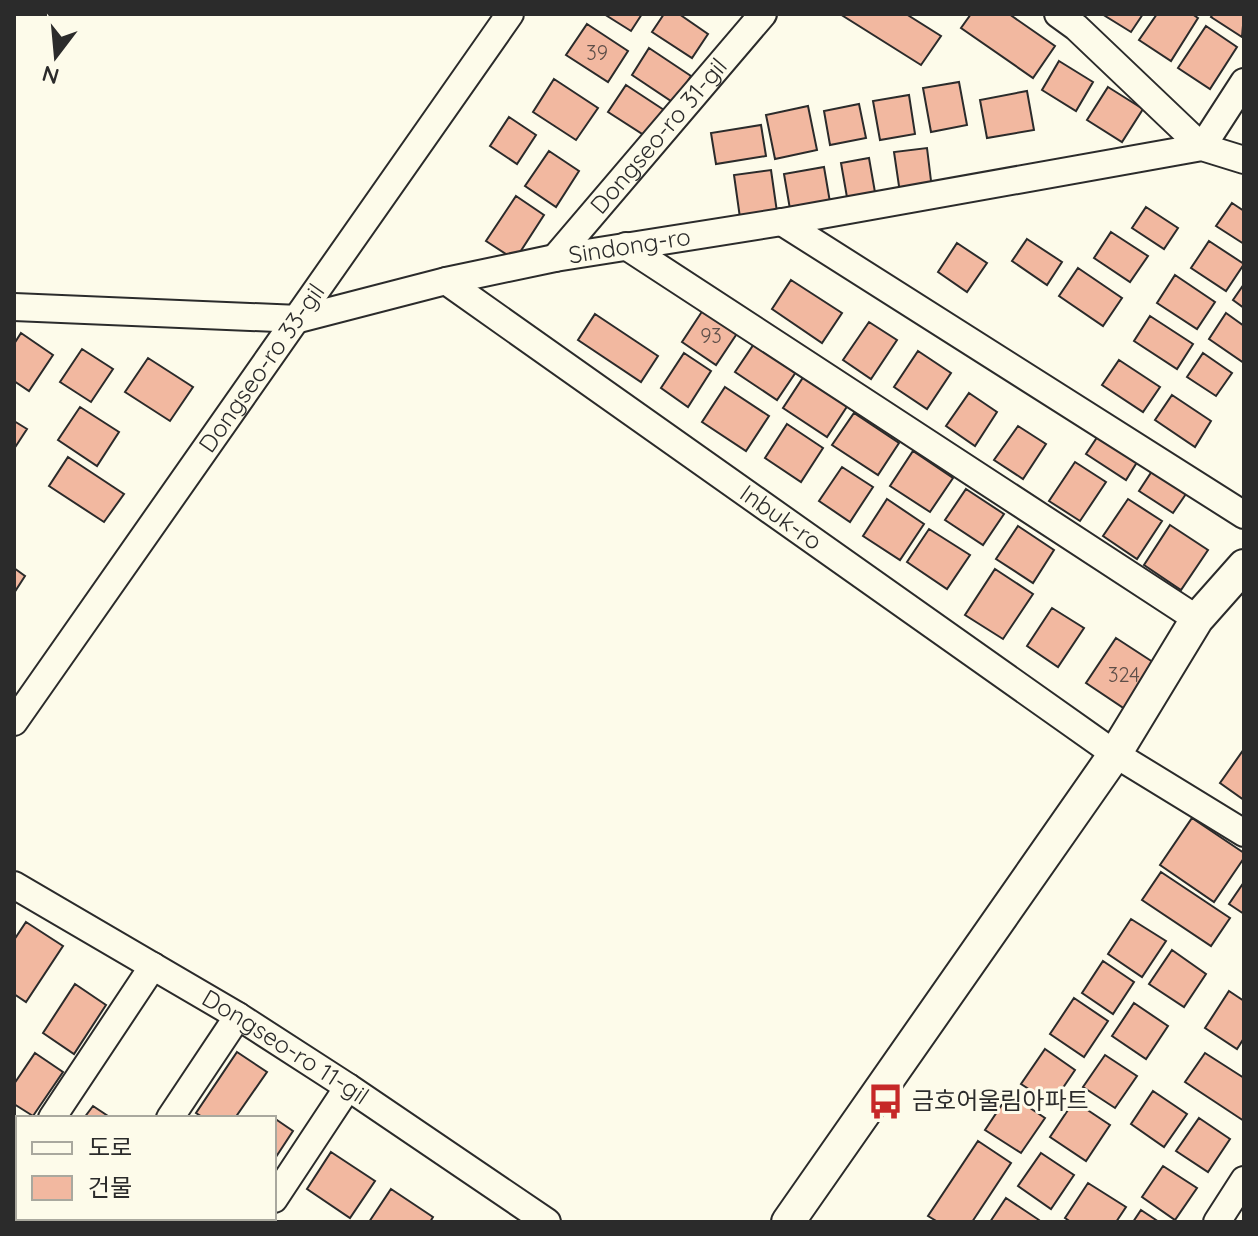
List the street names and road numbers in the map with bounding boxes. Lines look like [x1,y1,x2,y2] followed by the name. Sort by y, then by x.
[583,51,733,220] street label: Dongseo-ro 31-gil
[566,221,693,270] street label: Sindong-ro
[192,277,330,458] street label: Dongseo-ro 33-gil
[735,478,828,556] street label: Inbuk-ro
[197,982,375,1111] street label: Dongseo-ro 11-gil

